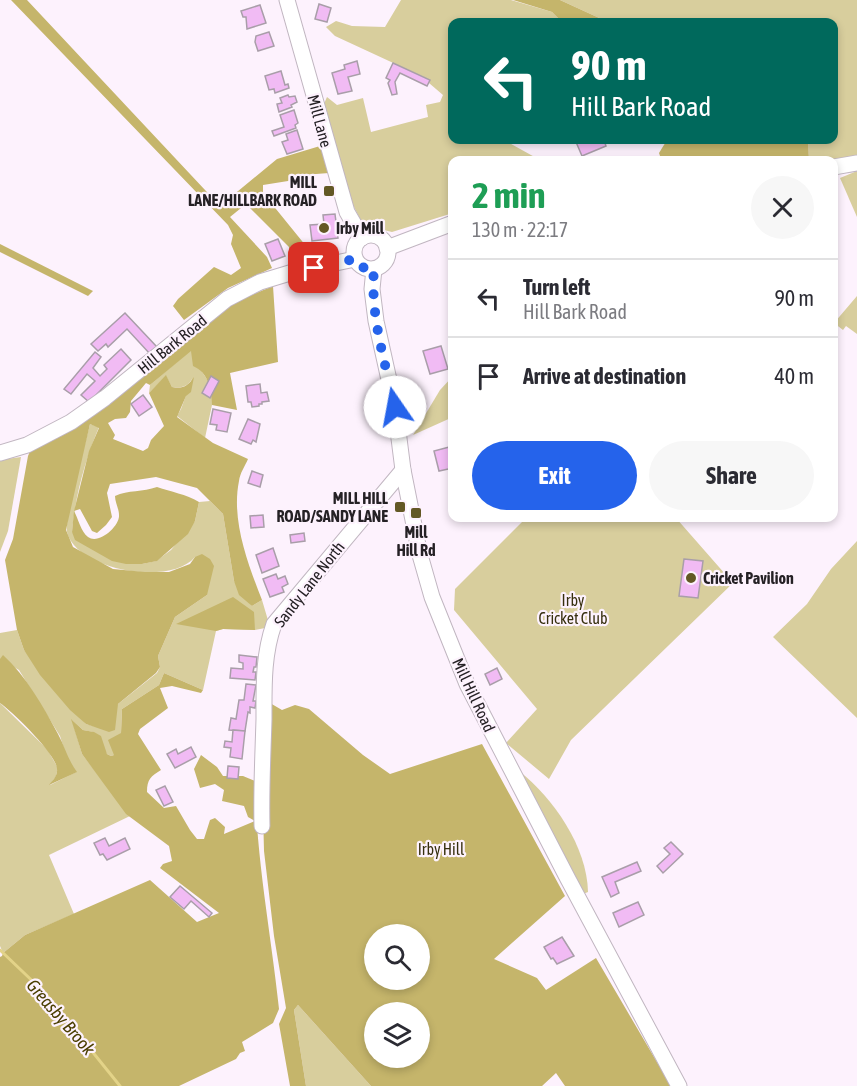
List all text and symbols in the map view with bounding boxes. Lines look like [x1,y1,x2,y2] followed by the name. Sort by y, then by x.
[571,41,646,89] text: 90 m
[472,42,550,120] icon: left
[571,91,711,122] text: Hill Bark Road
[304,93,336,149] street label: Mill Lane
[188,173,318,209] place label: MILL LANE/HILLBARK ROAD
[472,174,546,216] text: 2 min
[751,176,814,239] button: close
[322,184,336,198] marker: MILL LANE/HILLBARK ROAD
[472,218,568,241] text: 130 m · 22:17
[336,219,385,237] place label: Irby Mill
[317,221,331,235] marker: Irby Mill
[288,242,339,293] pin
[297,251,330,284] icon: arrive
[523,274,590,300] text: Turn left
[472,282,505,315] icon: left
[774,285,814,311] text: 90 m
[523,300,627,323] text: Hill Bark Road
[134,311,210,377] street label: Hill Bark Road
[472,360,505,393] icon: arrive
[523,363,686,389] text: Arrive at destination
[774,363,814,389] text: 40 m
[363,375,427,439] position arrow
[472,441,637,510] button: Exit
[649,441,814,510] button: Share
[277,489,389,525] place label: MILL HILL ROAD/SANDY LANE
[393,500,407,514] marker: MILL HILL ROAD/SANDY LANE
[409,506,423,520] marker: Mill Hill Rd
[396,523,436,559] place label: Mill Hill Rd
[270,538,349,631] street label: Sandy Lane North
[703,569,794,587] place label: Cricket Pavilion
[684,571,698,585] marker: Cricket Pavilion
[538,591,608,627] park label: Irby Cricket Club
[449,655,499,735] street label: Mill Hill Road
[418,840,465,859] park label: Irby Hill
[364,924,430,1068] map controls
[364,924,430,990] button: search
[22,975,100,1060] water label: Greasby Brook
[364,1002,430,1068] button: layers

